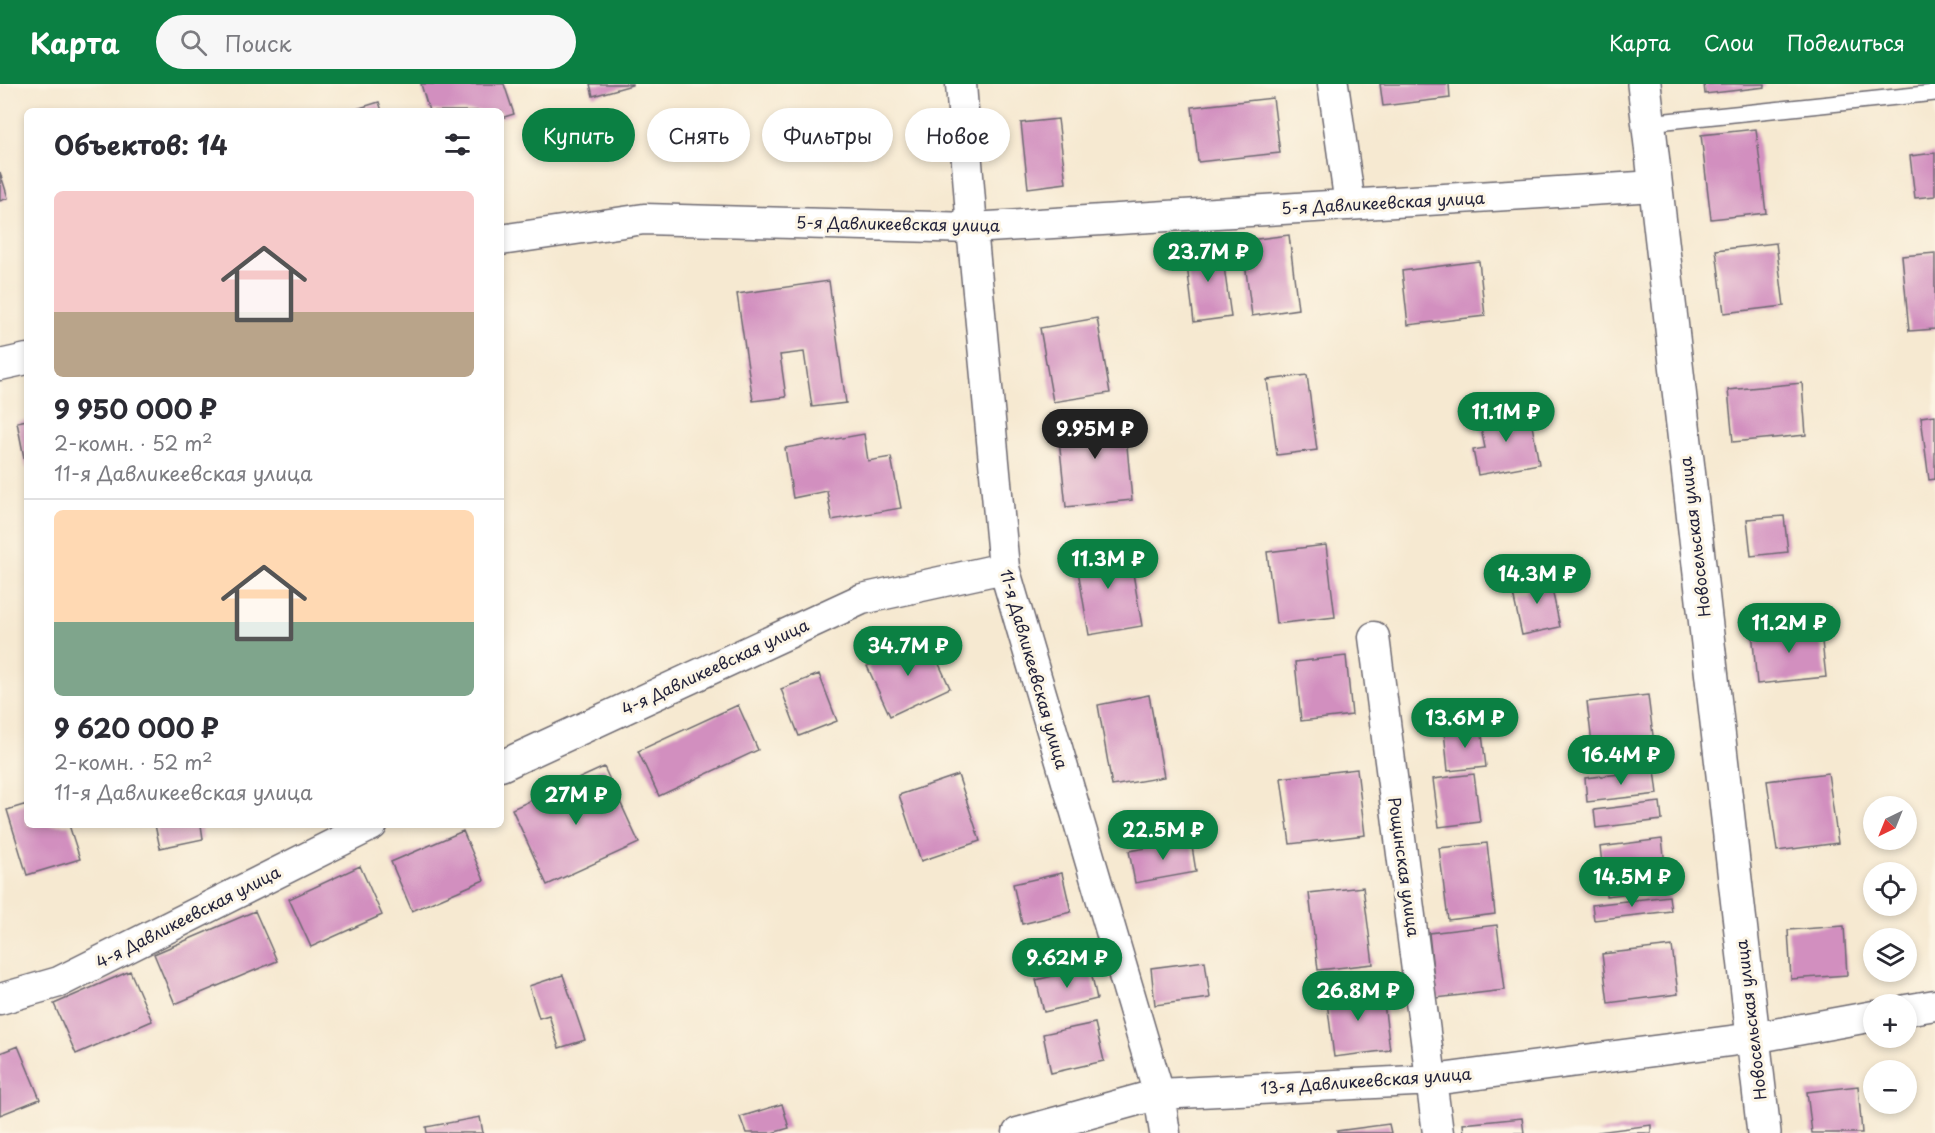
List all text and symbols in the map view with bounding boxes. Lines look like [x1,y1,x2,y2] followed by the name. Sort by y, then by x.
[156,15,576,69] search box
[30,21,120,64] text: Карта
[177,26,210,59] icon: search
[225,26,292,59] text: Поиск
[1609,26,1671,58] text: Карта
[1704,26,1754,58] text: Слои
[1787,26,1905,58] text: Поделиться
[522,108,635,162] chip: Купить
[647,108,750,162] chip: Снять
[762,108,893,162] chip: Фильтры
[905,108,1010,162] chip: Новое
[54,125,228,164] text: Объектов: 14
[441,128,474,161] icon: filters
[1281,185,1485,219] street label: 5-я Давликеевская улица
[796,209,1000,237] street label: 5-я Давликеевская улица
[210,230,318,338] icon: home
[1153,232,1263,283] pin: 23.7M ₽
[1167,236,1249,266] text: 23.7M ₽
[54,389,217,428] text: 9 950 000 ₽
[1451,392,1561,443] pin: 11.1M ₽
[1472,396,1540,426] text: 11.1M ₽
[1040,409,1150,460] pin: 9.95M ₽
[1056,413,1134,443] text: 9.95M ₽
[54,428,213,458] text: 2-комн. · 52 m²
[1672,456,1716,619] street label: Новосельская улица
[54,458,313,488] text: 11-я Давликеевская улица
[1053,539,1163,590] pin: 11.3M ₽
[1071,543,1145,573] text: 11.3M ₽
[210,549,318,657] icon: home
[1482,554,1592,605] pin: 14.3M ₽
[1498,558,1576,588] text: 14.3M ₽
[995,566,1075,772] street label: 11-я Давликеевская улица
[1734,603,1844,654] pin: 11.2M ₽
[1752,607,1826,637] text: 11.2M ₽
[617,612,812,720] street label: 4-я Давликеевская улица
[853,626,963,677] pin: 34.7M ₽
[867,630,949,660] text: 34.7M ₽
[1410,698,1520,749] pin: 13.6M ₽
[1425,702,1505,732] text: 13.6M ₽
[54,708,219,747] text: 9 620 000 ₽
[1566,735,1676,786] pin: 16.4M ₽
[1582,739,1660,769] text: 16.4M ₽
[54,747,213,777] text: 2-комн. · 52 m²
[534,775,618,826] pin: 27M ₽
[54,777,313,807] text: 11-я Давликеевская улица
[544,779,608,809] text: 27M ₽
[1383,796,1427,938] street label: Рощинская улица
[1863,796,1917,850] north arrow
[1863,796,1917,1114] map controls
[1108,810,1218,861] pin: 22.5M ₽
[1122,814,1204,844] text: 22.5M ₽
[1577,857,1687,908] pin: 14.5M ₽
[91,859,284,973] street label: 4-я Давликеевская улица
[1593,861,1671,891] text: 14.5M ₽
[1863,862,1917,916] button: locate
[1863,928,1917,982] button: layers
[1012,938,1122,989] pin: 9.62M ₽
[1728,939,1772,1102] street label: Новосельская улица
[1026,942,1108,972] text: 9.62M ₽
[1303,971,1413,1022] pin: 26.8M ₽
[1316,975,1400,1005] text: 26.8M ₽
[1863,994,1917,1048] button: +
[1863,1060,1917,1114] button: −
[1260,1061,1472,1099] street label: 13-я Давликеевская улица

